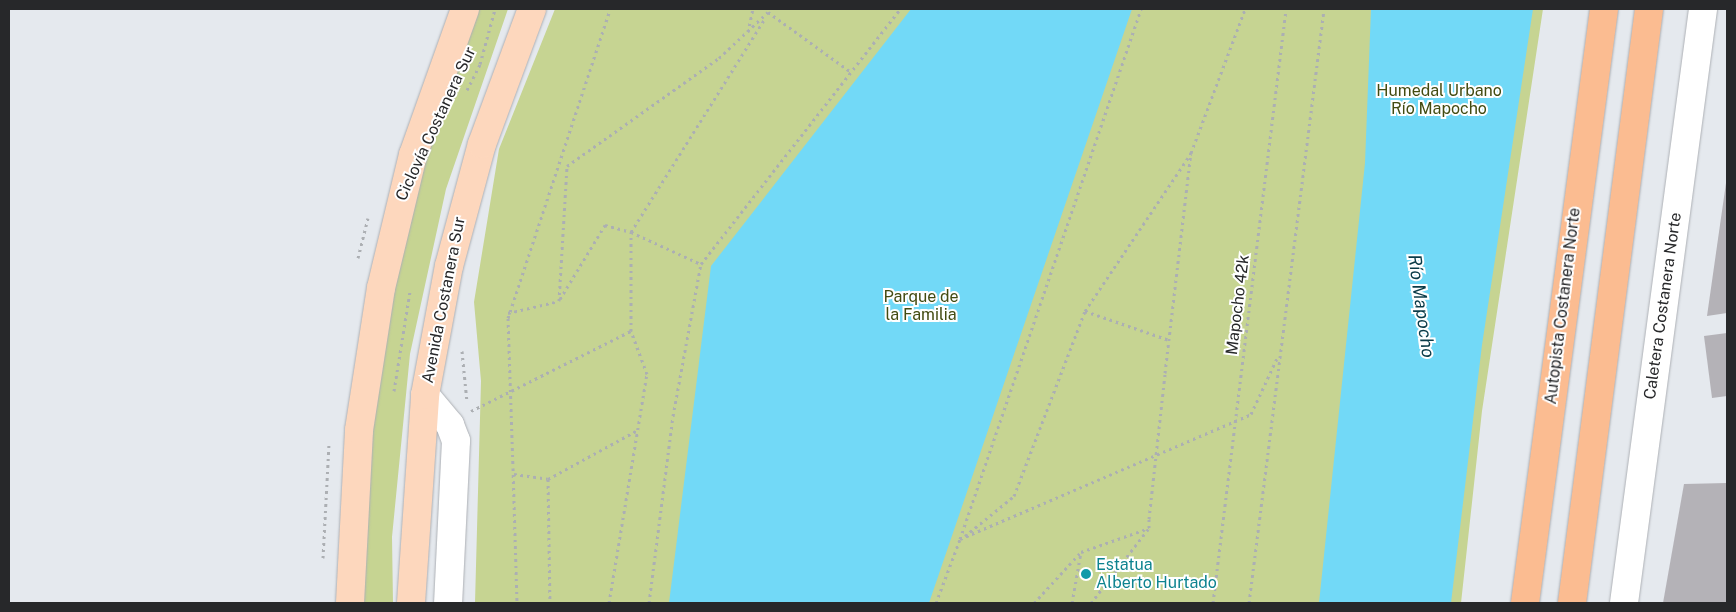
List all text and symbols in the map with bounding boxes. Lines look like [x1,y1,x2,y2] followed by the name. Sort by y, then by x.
[392,44,480,204] street label: Ciclovía Costanera Sur
[1376,81,1502,119] park label: Humedal Urbano Río Mapocho
[1541,207,1585,405] street label: Autopista Costanera Norte
[1640,211,1686,401] street label: Caletera Costanera Norte
[418,215,470,385] street label: Avenida Costanera Sur
[1403,253,1439,359] water label: Río Mapocho
[1222,254,1254,356] street label: Mapocho 42k
[883,287,959,325] park label: Parque de la Familia
[1096,555,1217,593] place label: Estatua Alberto Hurtado
[1080,568,1092,580] marker: Estatua Alberto Hurtado

